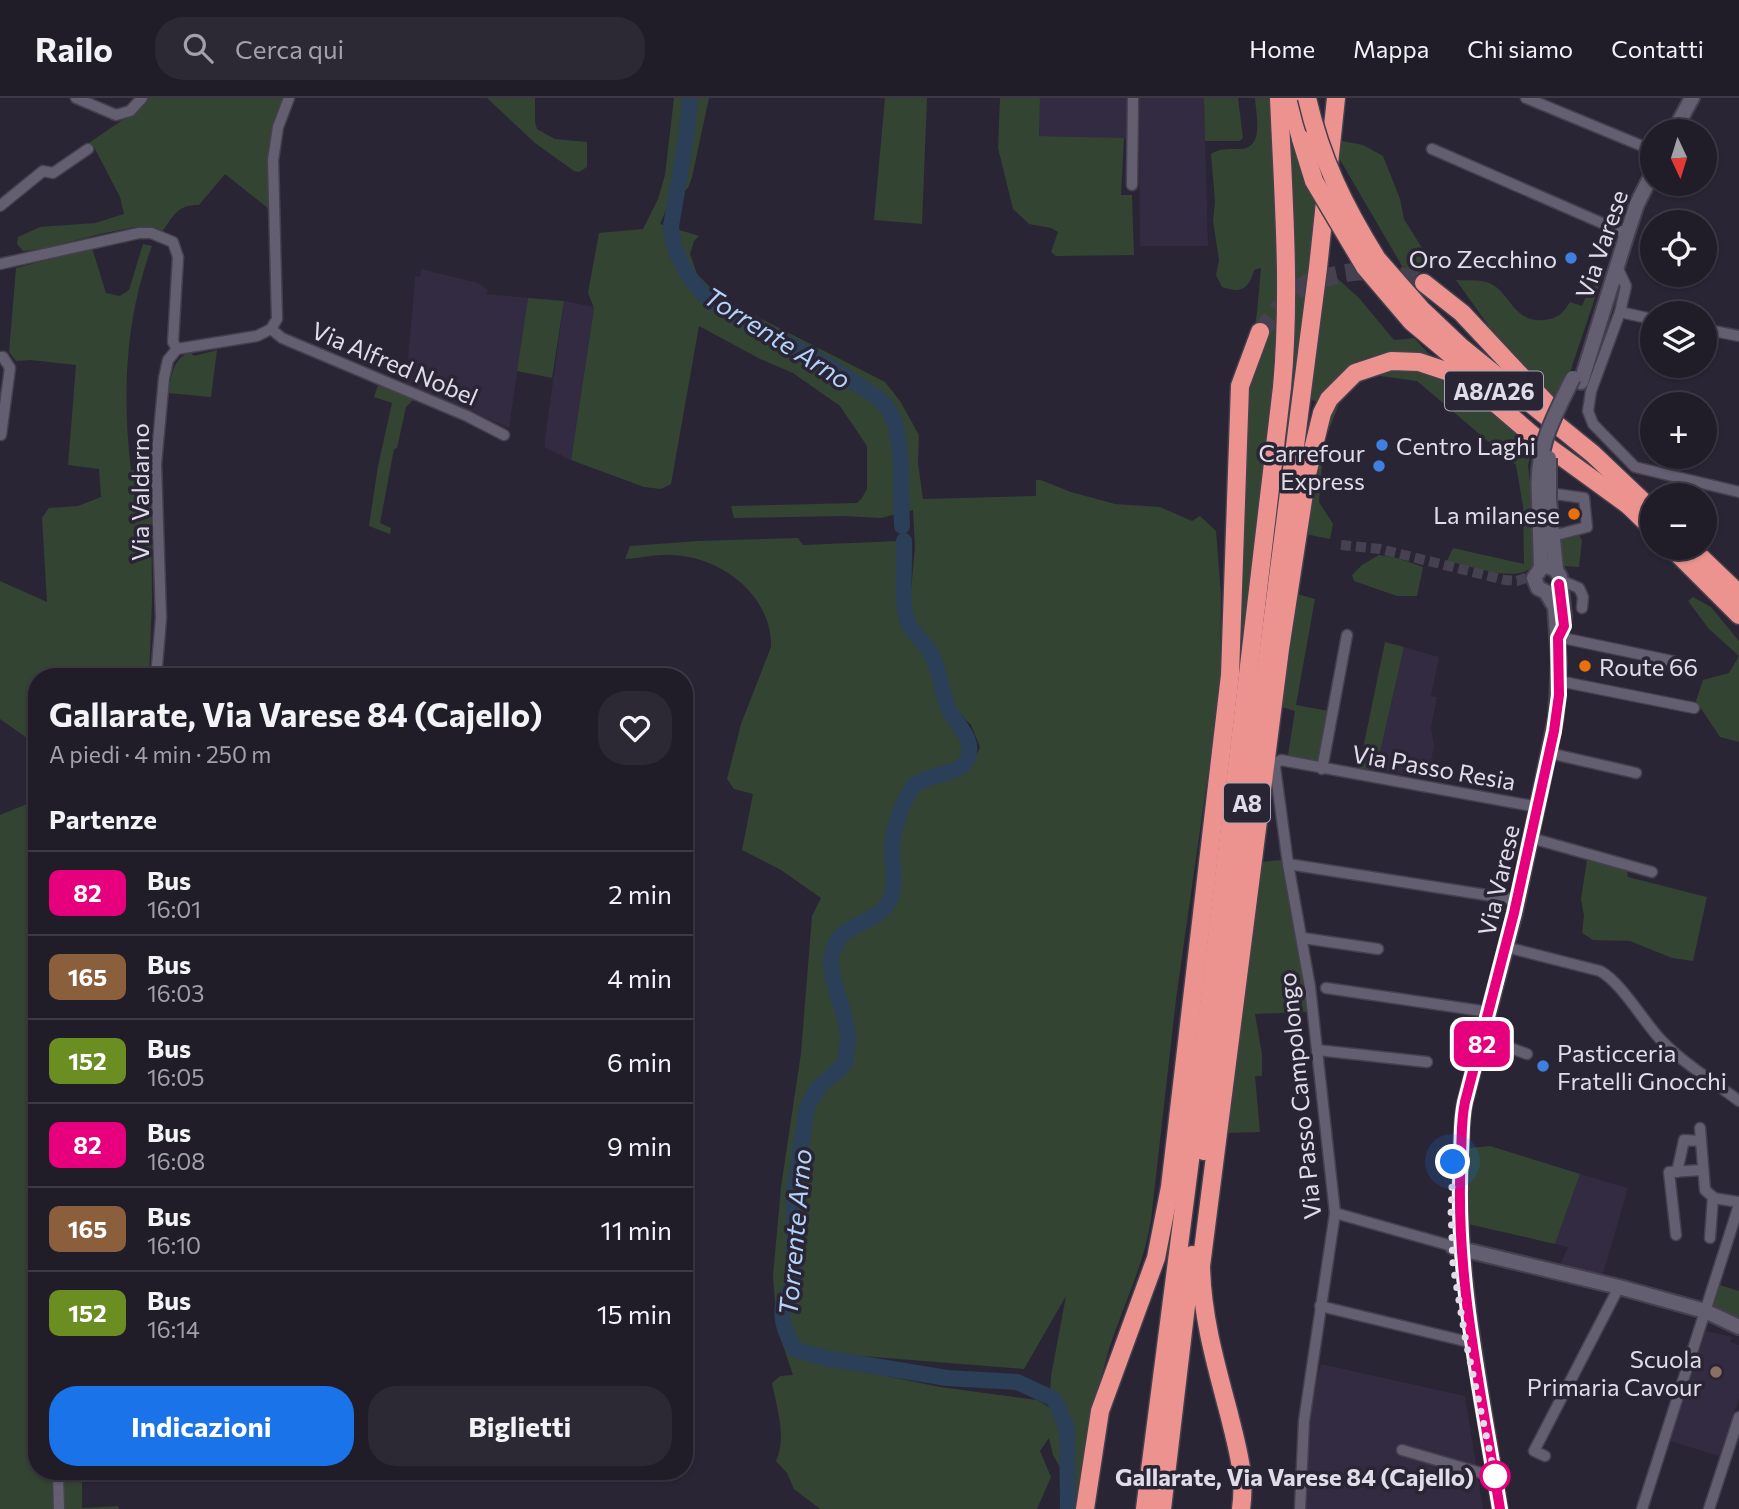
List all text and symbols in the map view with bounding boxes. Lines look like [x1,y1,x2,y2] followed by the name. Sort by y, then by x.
[155,17,645,80] search box
[35,28,113,69] text: Railo
[179,29,217,67] icon: search
[235,33,344,64] text: Cerca qui
[1249,34,1315,63] text: Home
[1353,34,1429,63] text: Mappa
[1467,34,1573,63] text: Chi siamo
[1611,34,1704,63] text: Contatti
[1640,119,1717,196] north arrow
[1640,119,1717,560] map controls
[1569,186,1633,302] street label: Via Varese
[1640,210,1717,287] button: locate
[1409,244,1557,273] place label: Oro Zecchino
[1563,250,1579,266] marker: Oro Zecchino
[699,280,857,394] water label: Torrente Arno
[1640,301,1717,378] button: layers
[308,315,482,411] street label: Via Alfred Nobel
[1445,372,1543,410] road number: A8/A26
[1640,392,1717,469] button: +
[125,423,154,561] street label: Via Valdarno
[1396,431,1536,460] place label: Centro Laghi
[1374,437,1390,453] marker: Centro Laghi
[1259,438,1365,495] place label: Carrefour Express
[1371,458,1387,474] marker: Carrefour Express
[1640,483,1717,560] button: −
[1433,500,1560,529] place label: La milanese
[1566,506,1582,522] marker: La milanese
[1599,652,1698,681] place label: Route 66
[1577,658,1593,674] marker: Route 66
[598,691,672,765] button: heart
[49,693,543,734] text: Gallarate, Via Varese 84 (Cajello)
[1350,738,1518,796] street label: Via Passo Resia
[49,740,271,768] text: A piedi · 4 min · 250 m
[1224,783,1270,822] road number: A8
[49,803,157,834] text: Partenze
[1471,822,1525,938] street label: Via Varese
[147,864,191,895] text: Bus
[73,878,102,907] text: 82
[608,878,672,909] text: 2 min
[147,895,201,923] text: 16:01
[147,948,191,979] text: Bus
[68,962,107,991] text: 165
[607,962,672,993] text: 4 min
[1272,971,1326,1221] street label: Via Passo Campolongo
[147,979,204,1007] text: 16:03
[1450,1021,1514,1067] line badge: 82
[1468,1029,1496,1058] text: 82
[147,1032,191,1063] text: Bus
[1557,1038,1727,1095] place label: Pasticceria Fratelli Gnocchi
[68,1046,107,1075] text: 152
[607,1046,672,1077] text: 6 min
[1535,1058,1551,1074] marker: Pasticceria Fratelli Gnocchi
[147,1063,204,1091] text: 16:05
[147,1116,191,1147] text: Bus
[73,1130,102,1159] text: 82
[607,1130,672,1161] text: 9 min
[1435,1144,1470,1179] your location
[147,1147,205,1175] text: 16:08
[771,1147,817,1317] water label: Torrente Arno
[147,1200,191,1231] text: Bus
[68,1214,107,1243] text: 165
[601,1214,672,1245] text: 11 min
[147,1231,201,1259] text: 16:10
[147,1284,191,1315] text: Bus
[68,1298,107,1327] text: 152
[597,1298,672,1329] text: 15 min
[147,1315,200,1343] text: 16:14
[1527,1344,1702,1401] place label: Scuola Primaria Cavour
[1708,1364,1724,1380] marker: Scuola Primaria Cavour
[49,1386,354,1466] button: Indicazioni
[368,1386,672,1466] button: Biglietti
[1480,1461,1510,1491] marker: Gallarate, Via Varese 84 (Cajello)
[1115,1462,1474,1491] place label: Gallarate, Via Varese 84 (Cajello)

